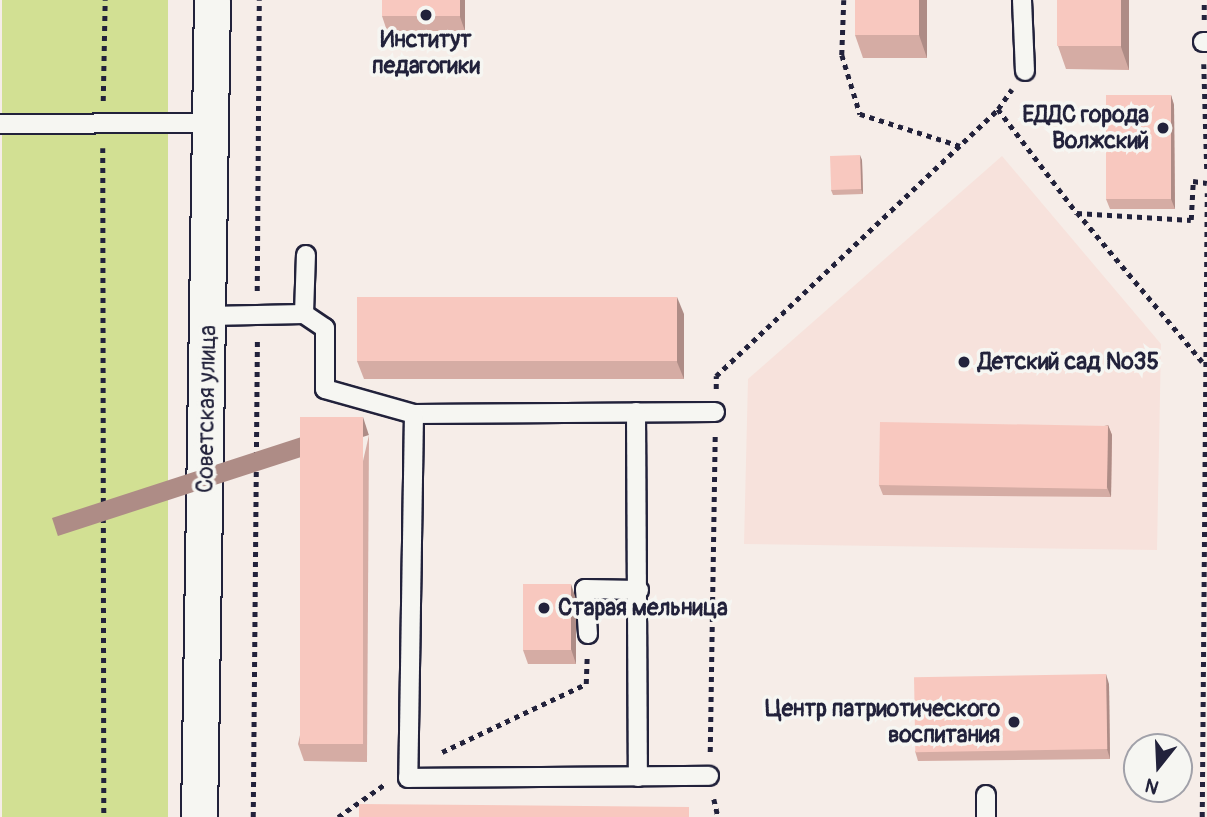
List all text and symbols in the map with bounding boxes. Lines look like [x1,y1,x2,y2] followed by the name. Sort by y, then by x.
[418,7,434,23] marker: Институт педагогики
[372,26,480,80] place label: Институт педагогики
[1022,101,1149,155] place label: ЕДДС города Волжский
[1155,120,1171,136] marker: ЕДДС города Волжский
[192,325,222,493] street label: Советская улица
[978,348,1159,376] place label: Детский сад №35
[956,354,972,370] marker: Детский сад №35
[558,594,728,622] place label: Старая мельница
[536,600,552,616] marker: Старая мельница
[765,695,1000,749] place label: Центр патриотического воспитания
[1006,714,1022,730] marker: Центр патриотического воспитания
[1123,733,1193,803] north arrow
[1142,773,1162,799] text: N

